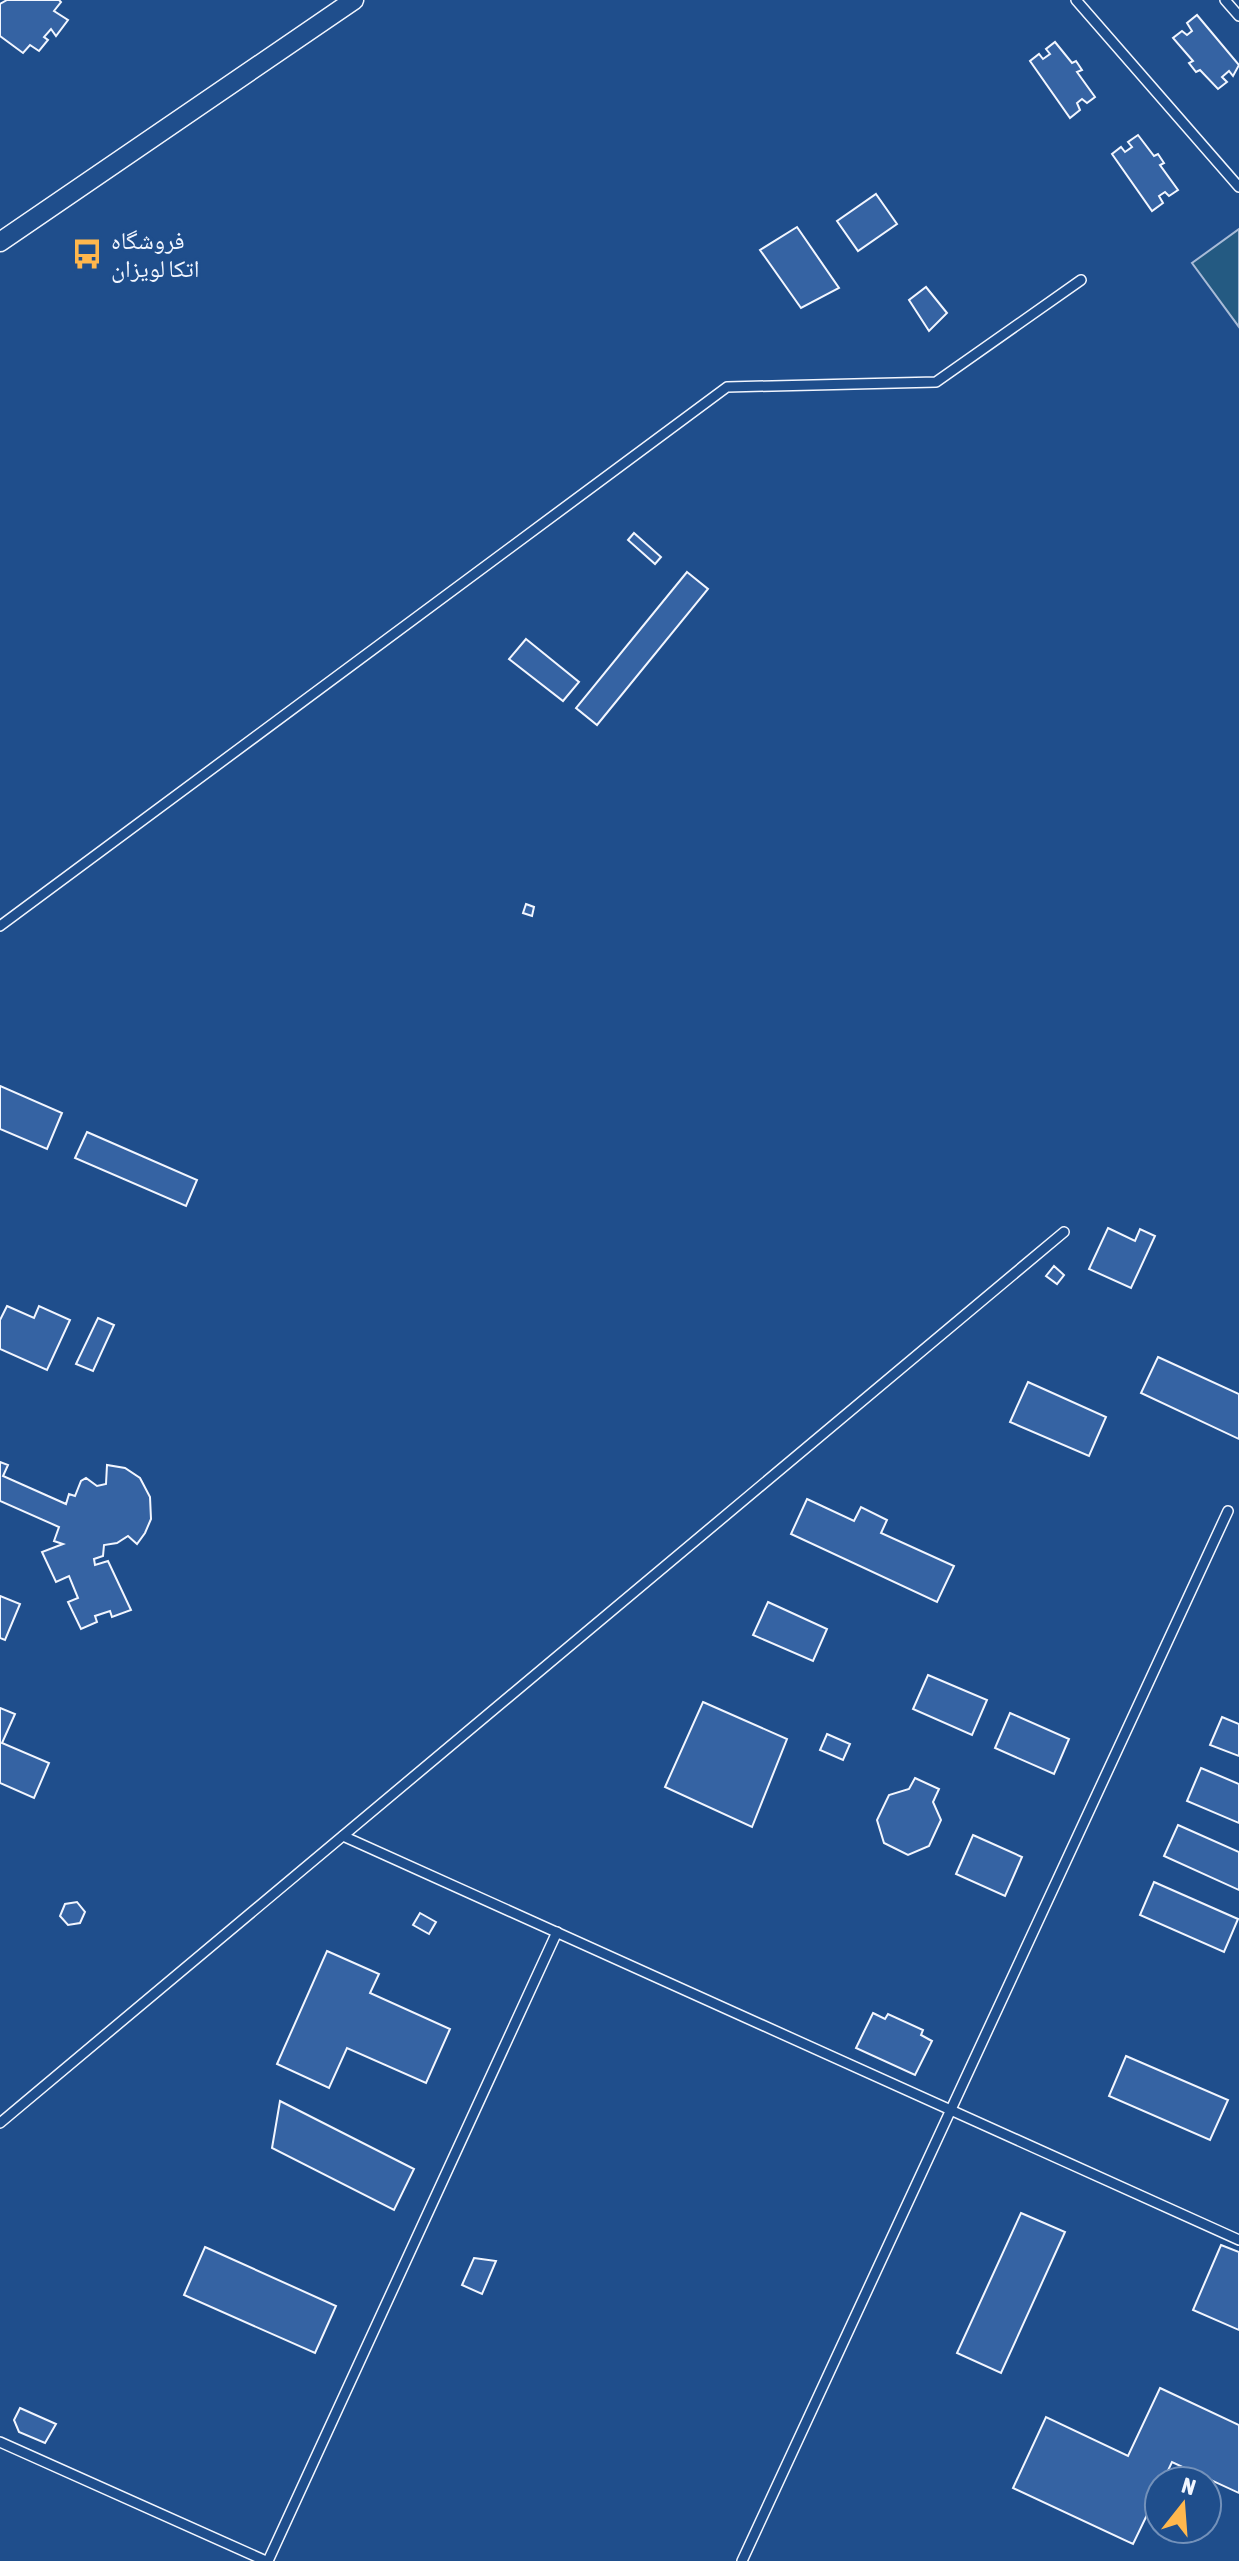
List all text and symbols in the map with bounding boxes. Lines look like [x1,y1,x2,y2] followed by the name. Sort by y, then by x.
[111,227,199,283] place label: فروشگاه اتکا لویزان
[70,237,104,271] bus stop icon: فروشگاه اتکا لویزان
[1143,2465,1223,2545] north arrow
[1179,2472,1199,2500] text: N

